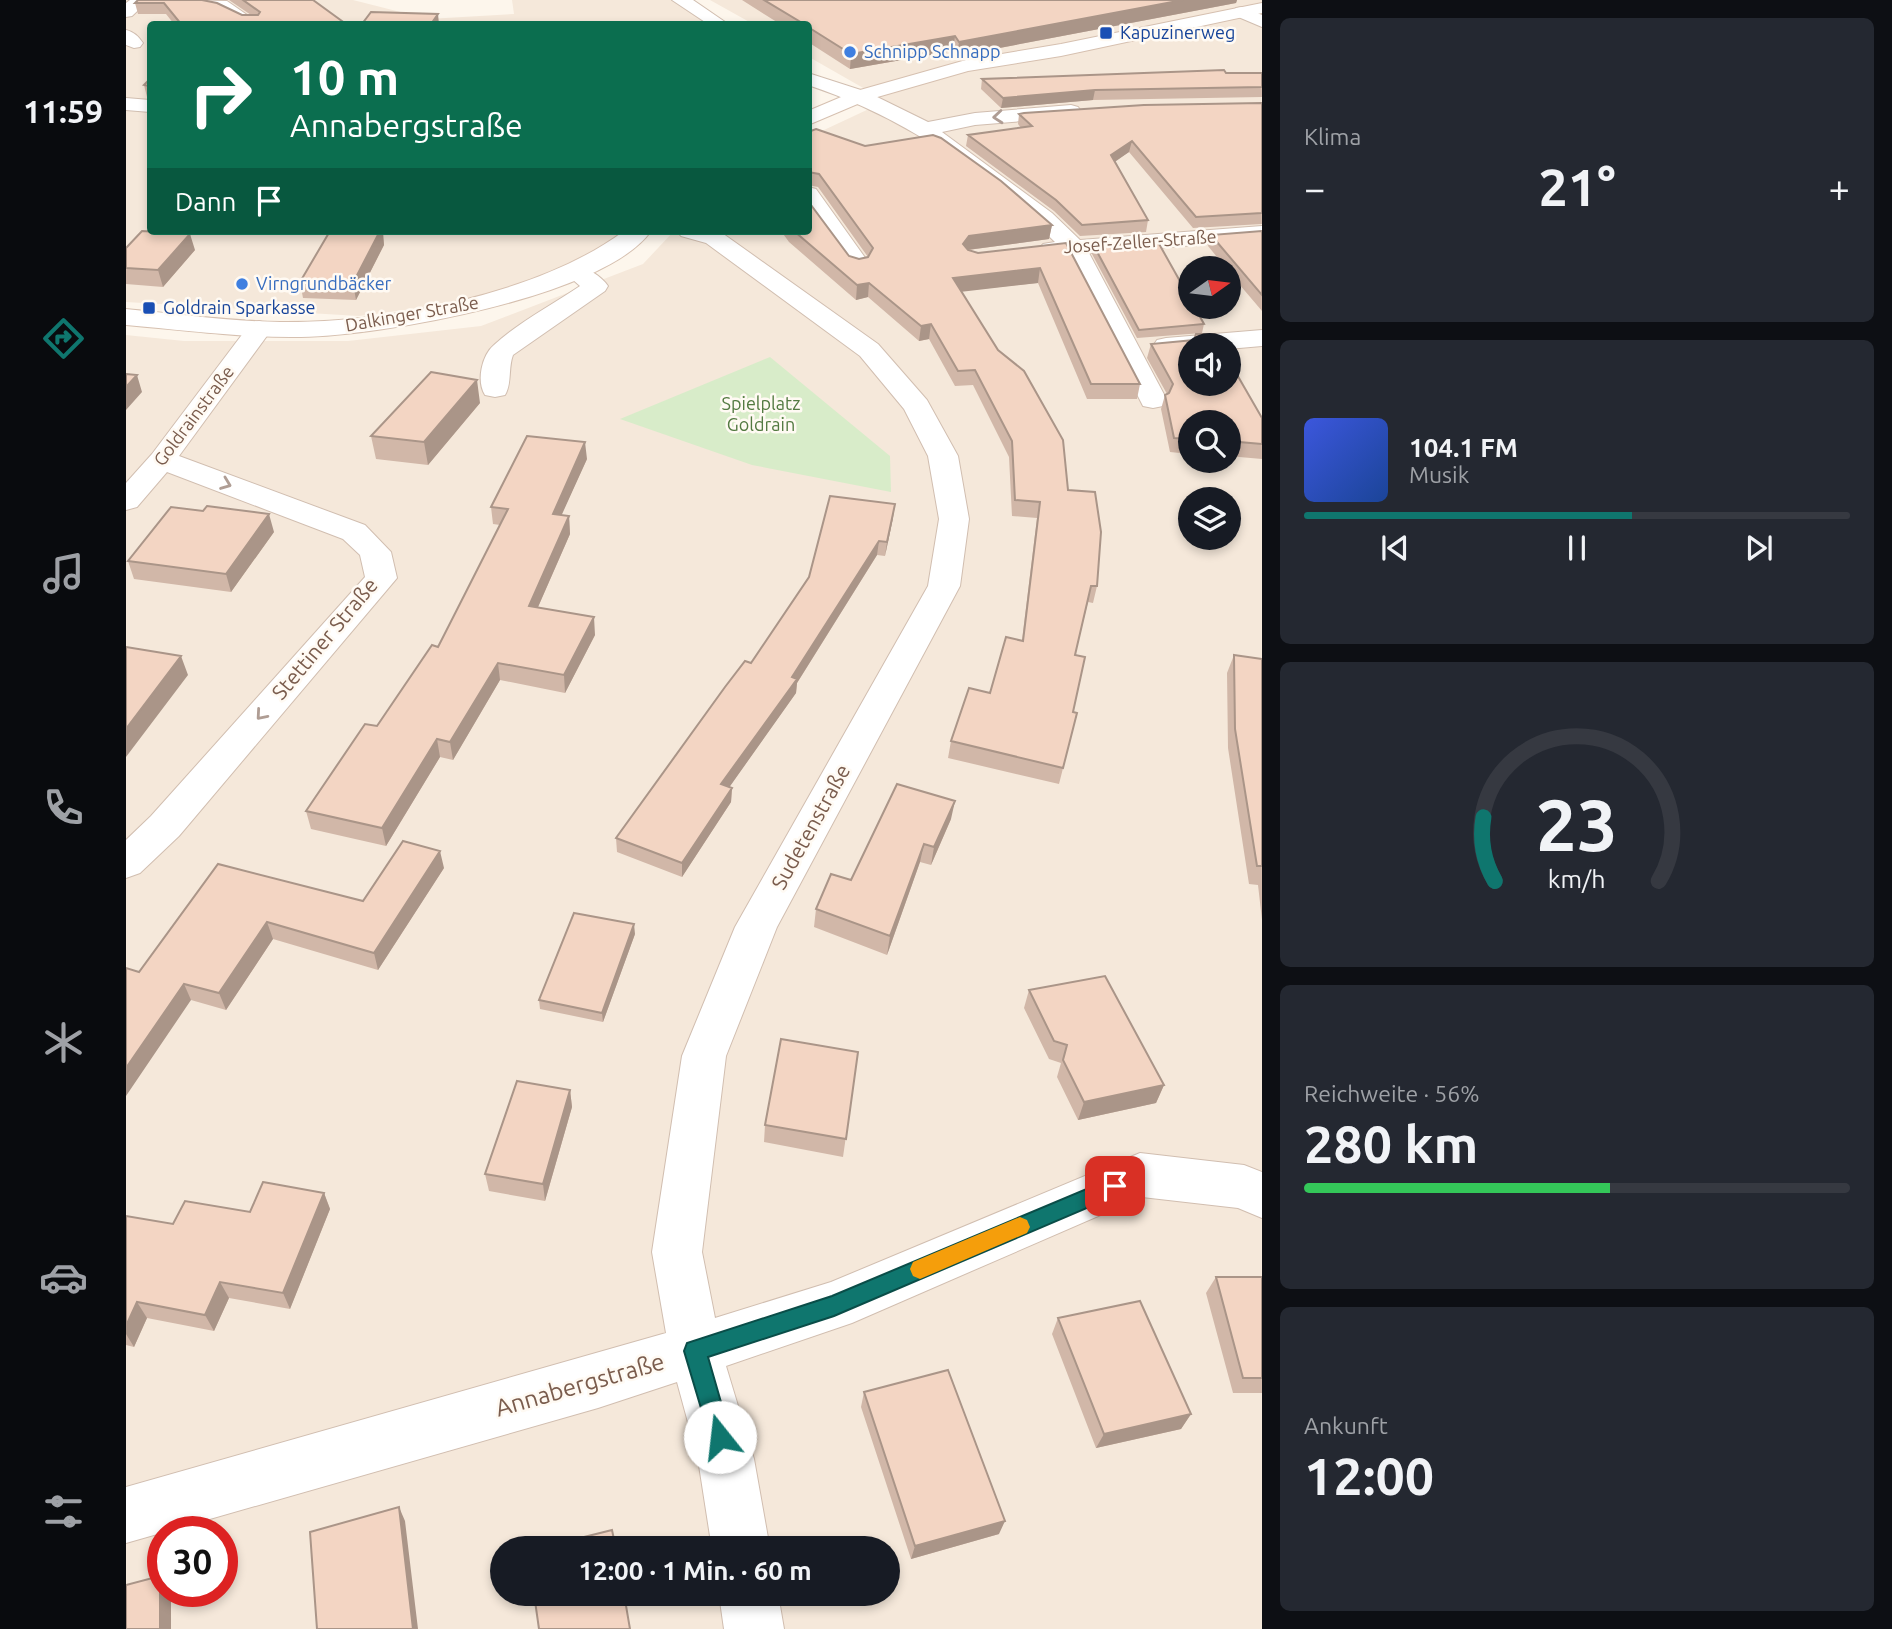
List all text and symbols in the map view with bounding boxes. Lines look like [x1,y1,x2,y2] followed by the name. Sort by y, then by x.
[1120,22,1235,42] place label: Kapuzinerweg
[1098,25,1114,41] marker: Kapuzinerweg
[864,41,1001,61] place label: Schnipp Schnapp
[842,44,858,60] marker: Schnipp Schnapp
[175,49,266,140] icon: right
[290,49,399,104] text: 10 m
[23,93,103,129] text: 11:59
[290,107,523,143] text: Annabergstraße
[992,109,1003,124] one-way arrow
[1304,124,1361,149] text: Klima
[1538,158,1616,216] text: 21°
[1304,167,1325,209] text: −
[1829,167,1850,209] text: +
[250,182,288,220] icon: arrive
[175,187,236,216] text: Dann
[1063,226,1217,256] street label: Josef-Zeller-Straße
[1178,256,1241,318] north arrow
[1178,256,1241,550] map controls
[256,273,392,293] place label: Virngrundbäcker
[234,276,250,292] marker: Virngrundbäcker
[344,291,480,335] street label: Dalkinger Straße
[163,297,315,317] place label: Goldrain Sparkasse
[141,300,157,316] marker: Goldrain Sparkasse
[39,314,88,363] icon: directions
[1178,333,1241,396] button: sound
[149,361,237,469] street label: Goldrainstraße
[722,393,800,434] park label: Spielplatz Goldrain
[1178,410,1241,473] button: search
[1409,433,1518,462] text: 104.1 FM
[1409,462,1469,487] text: Musik
[220,476,232,490] one-way arrow
[1178,487,1241,550] button: layers
[1376,529,1414,567] icon: previous
[1558,529,1596,567] icon: pause
[1740,529,1778,567] icon: next
[39,549,88,598] icon: music
[267,573,382,704] street label: Stettiner Straße
[257,707,269,720] one-way arrow
[766,760,854,893] street label: Sudetenstraße
[39,783,88,832] icon: phone
[1536,783,1618,865] text: 23
[1548,864,1606,892] text: km/h
[39,1018,88,1067] icon: climate
[1304,1081,1480,1106] text: Reichweite · 56%
[1304,1115,1478,1173] text: 280 km
[1085,1156,1145,1216] pin
[1096,1167,1134,1205] icon: arrive
[39,1253,88,1302] icon: car
[492,1347,667,1422] street label: Annabergstraße
[683,1400,757,1474] position arrow
[1304,1413,1388,1438] text: Ankunft
[1304,1447,1434,1505] text: 12:00
[39,1487,88,1536] icon: filters
[147,1516,238,1607] speed limit sign: 30
[578,1556,812,1585] text: 12:00 · 1 Min. · 60 m

